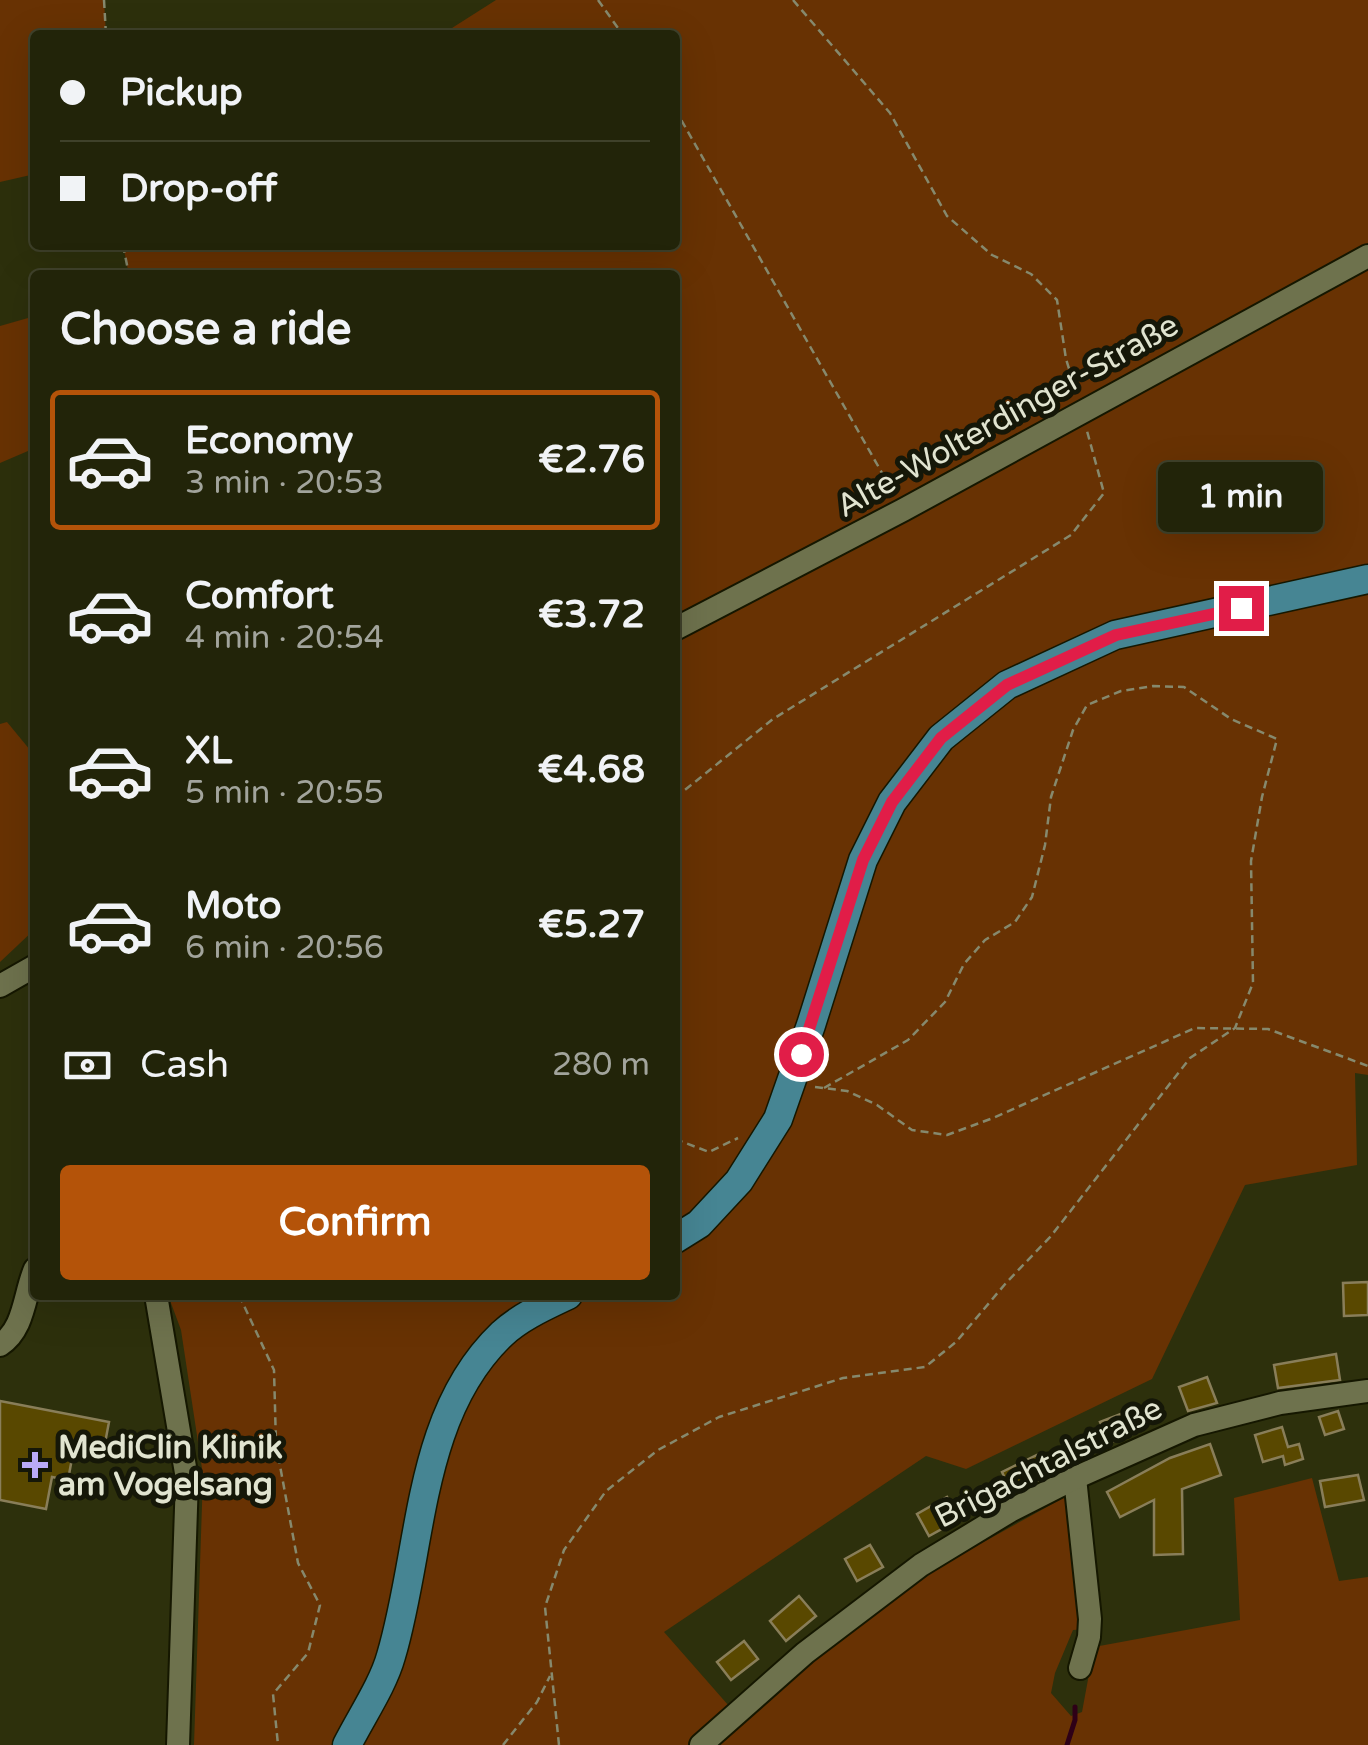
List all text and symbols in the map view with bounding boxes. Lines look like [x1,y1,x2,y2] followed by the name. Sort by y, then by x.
[120,70,243,116] text: Pickup
[120,166,277,212] text: Drop-off
[60,303,351,357] text: Choose a ride
[830,306,1185,526] street label: Alte-Wolterdinger-Straße
[65,415,155,505] icon: car
[185,418,353,464] text: Economy
[538,437,645,483] text: €2.76
[1158,463,1324,533] callout: 1 min
[185,464,384,502] text: 3 min · 20:53
[1198,478,1283,516] text: 1 min
[65,570,155,660] icon: car
[185,573,334,619] text: Comfort
[1219,586,1264,631] route end
[538,592,645,638] text: €3.72
[185,619,384,657] text: 4 min · 20:54
[65,725,155,815] icon: car
[185,728,232,774] text: XL
[538,747,645,793] text: €4.68
[185,774,384,812] text: 5 min · 20:55
[65,880,155,970] icon: car
[185,883,281,929] text: Moto
[538,902,645,948] text: €5.27
[185,929,384,967] text: 6 min · 20:56
[779,1032,824,1077] route start
[60,1038,115,1093] icon: cash
[140,1042,229,1088] text: Cash
[552,1046,650,1084] text: 280 m
[60,1165,650,1280] button: Confirm
[928,1389,1168,1537] street label: Brigachtalstraße
[58,1429,283,1504] place label: MediClin Klinik am Vogelsang
[22,1452,48,1478] marker: MediClin Klinik am Vogelsang

